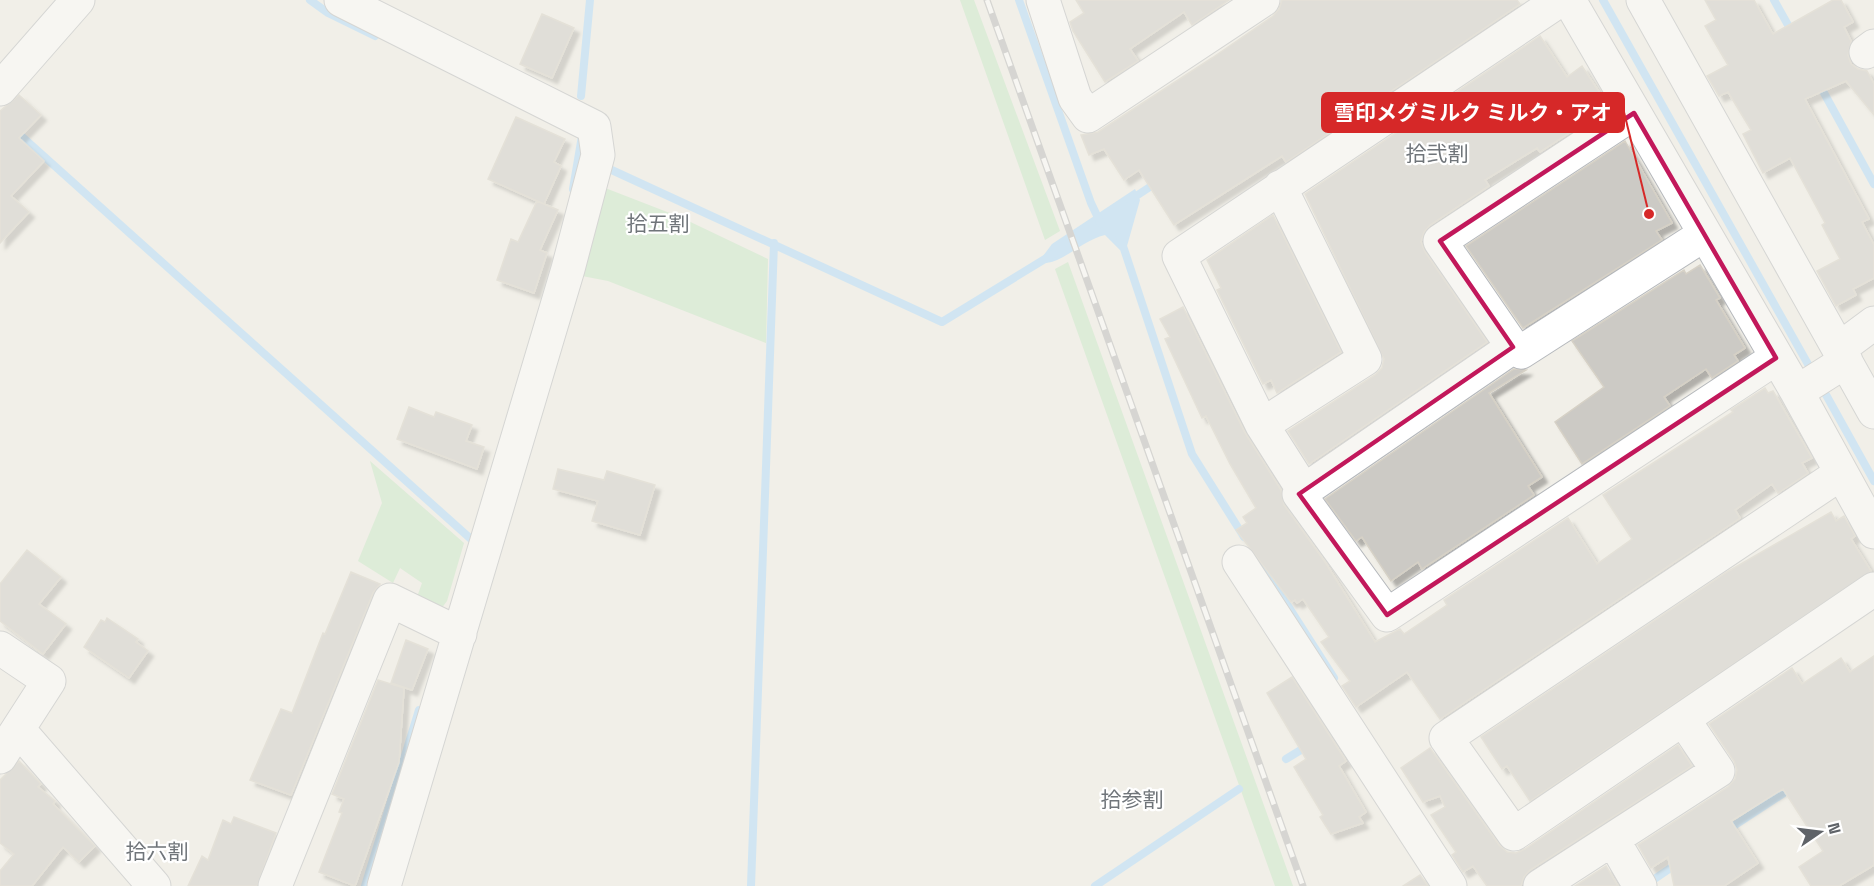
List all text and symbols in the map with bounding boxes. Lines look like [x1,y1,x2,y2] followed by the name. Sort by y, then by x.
[1322,93,1624,132] callout: 雪印メグミルク ミルク・アオ
[1334,99,1612,126] text: 雪印メグミルク ミルク・アオ
[1406,140,1469,167] district label: 拾弐割
[627,210,690,237] district label: 拾五割
[1101,786,1164,813] district label: 拾参割
[1790,802,1850,862] north arrow
[1823,821,1846,836] text: N
[126,838,189,865] district label: 拾六割

